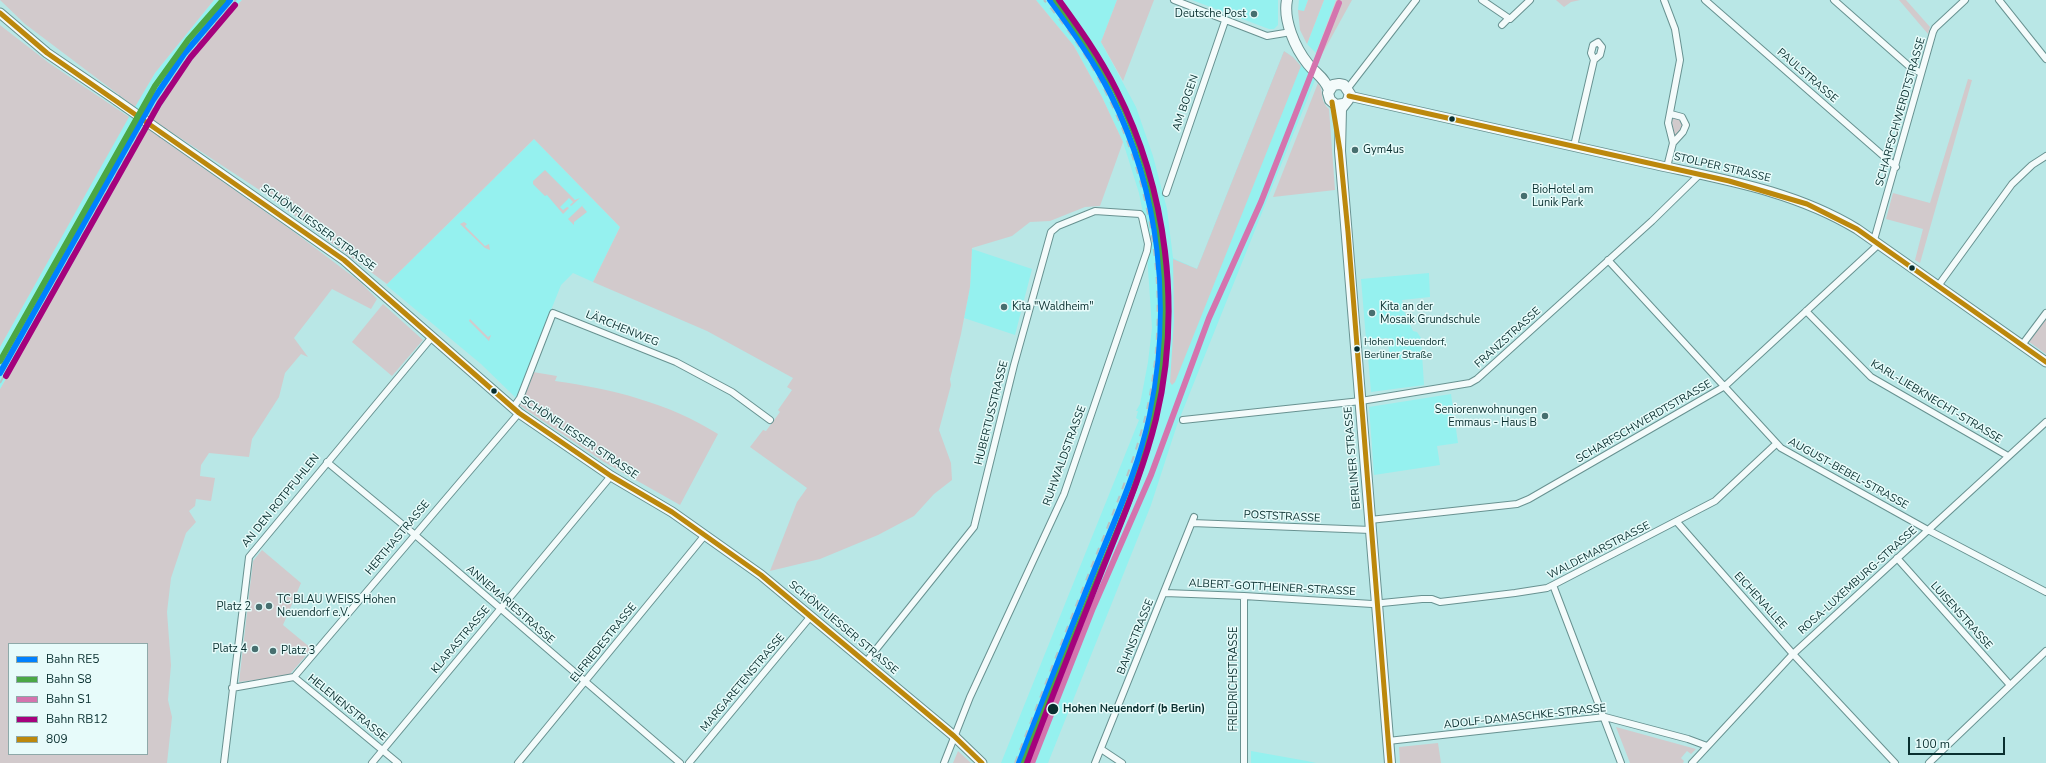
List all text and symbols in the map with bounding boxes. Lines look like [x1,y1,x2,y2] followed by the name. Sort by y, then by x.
[1175,7,1246,21] place label: Deutsche Post
[1249,9,1259,19] marker: Deutsche Post
[1873,36,1929,188] street label: SCHARFSCHWERDTSTRASSE
[1774,46,1840,106] street label: PAULSTRASSE
[1170,73,1202,133] street label: AM BOGEN
[1447,114,1457,124] unlabelled marker
[1363,143,1404,157] place label: Gym4us
[1350,145,1360,155] marker: Gym4us
[1672,150,1772,186] street label: STOLPER STRASSE
[258,182,378,274] street label: SCHÖNFLIESSER STRASSE
[1532,183,1594,209] place label: BioHotel am Lunik Park
[1519,191,1529,201] marker: BioHotel am Lunik Park
[1907,263,1917,273] unlabelled marker
[1012,300,1094,314] place label: Kita "Waldheim"
[1380,300,1480,326] place label: Kita an der Mosaik Grundschule
[999,302,1009,312] marker: Kita "Waldheim"
[1472,305,1544,371] street label: FRANZSTRASSE
[583,308,661,350] street label: LÄRCHENWEG
[1367,308,1377,318] marker: Kita an der Mosaik Grundschule
[1364,337,1446,360] place label: Hohen Neuendorf, Berliner Straße
[1352,344,1362,354] marker: Hohen Neuendorf, Berliner Straße
[1868,357,2004,447] street label: KARL-LIEBKNECHT-STRASSE
[973,359,1011,467] street label: HUBERTUSSTRASSE
[1574,378,1714,466] street label: SCHARFSCHWERDTSTRASSE
[489,386,499,396] unlabelled marker
[518,394,640,482] street label: SCHÖNFLIESSER STRASSE
[1435,403,1537,429] place label: Seniorenwohnungen Emmaus - Haus B
[1041,404,1089,508] street label: RUHWALDSTRASSE
[1342,406,1364,510] street label: BERLINER STRASSE
[1540,411,1550,421] marker: Seniorenwohnungen Emmaus - Haus B
[1786,435,1910,513] street label: AUGUST-BEBEL-STRASSE
[239,452,323,550] street label: AN DEN ROTPFUHLEN
[363,498,433,578] street label: HERTHASTRASSE
[1243,508,1321,526] street label: POSTSTRASSE
[1546,519,1652,583] street label: WALDEMARSTRASSE
[1796,524,1920,638] street label: ROSA-LUXEMBURG-STRASSE
[463,563,557,647] street label: ANNEMARIESTRASSE
[1731,570,1789,632] street label: EICHENALLEE
[1188,577,1356,599] street label: ALBERT-GOTTHEINER-STRASSE
[786,578,900,678] street label: SCHÖNFLIESSER STRASSE
[1927,580,1995,652] street label: LUISENSTRASSE
[277,593,396,619] place label: TC BLAU WEISS Hohen Neuendorf e.V.
[1115,597,1157,677] street label: BAHNSTRASSE
[217,600,251,614] place label: Platz 2
[264,601,274,611] marker: TC BLAU WEISS Hohen Neuendorf e.V.
[568,601,640,685] street label: ELFRIEDESTRASSE
[254,602,264,612] marker: Platz 2
[429,604,493,676] street label: KLARASTRASSE
[1227,626,1241,732] street label: FRIEDRICHSTRASSE
[698,631,788,735] street label: MARGARETENSTRASSE
[213,642,247,656] place label: Platz 4
[8,643,148,755] legend
[250,644,260,654] marker: Platz 4
[281,644,315,658] place label: Platz 3
[268,646,278,656] marker: Platz 3
[46,651,99,667] text: Bahn RE5
[46,671,92,687] text: Bahn S8
[305,672,389,744] street label: HELENENSTRASSE
[46,691,92,707] text: Bahn S1
[1046,702,1060,716] marker: Hohen Neuendorf (b Berlin)
[1063,702,1205,716] place label: Hohen Neuendorf (b Berlin)
[1443,702,1607,732] street label: ADOLF-DAMASCHKE-STRASSE
[46,711,108,727] text: Bahn RB12
[1910,729,2007,755] scale bar
[46,731,68,747] text: 809
[1915,736,1950,752] text: 100 m

